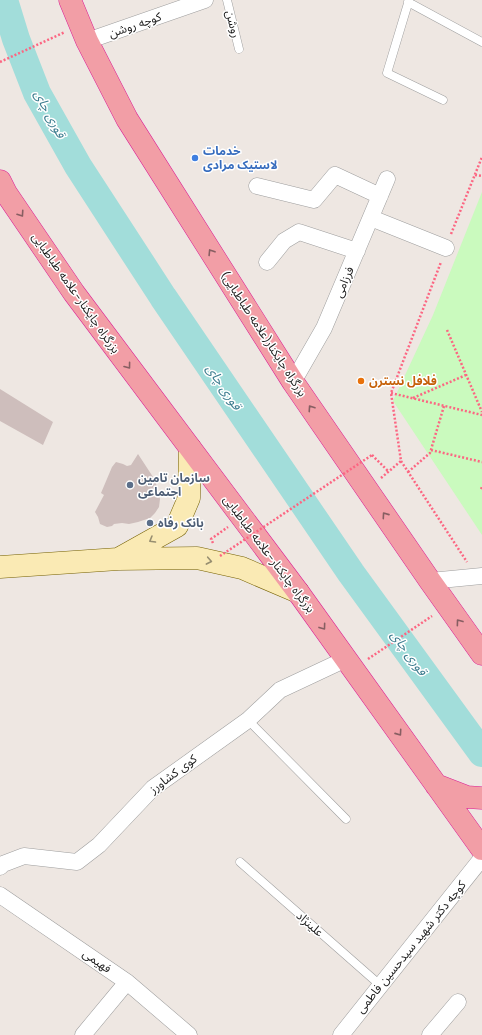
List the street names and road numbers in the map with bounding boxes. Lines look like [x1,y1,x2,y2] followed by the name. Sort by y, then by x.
[107,8,164,41] street label: کوچه روشن
[222,9,244,39] street label: روشن
[28,230,124,356] street label: بزرگراه چایکنار-علامه طباطبایی
[330,264,358,300] street label: فرزامی
[218,268,310,400] street label: بزرگراه چایکنار(علامه طباطبایی)
[219,492,319,616] street label: بزرگراه چایکنار-علامه طباطبایی
[145,750,201,798] street label: کوی کشاورز
[353,877,470,1017] street label: کوچه دکتر شهید سیدحسین فاطمی
[293,908,327,940] street label: علینژاد
[79,945,115,977] street label: فهیمی

